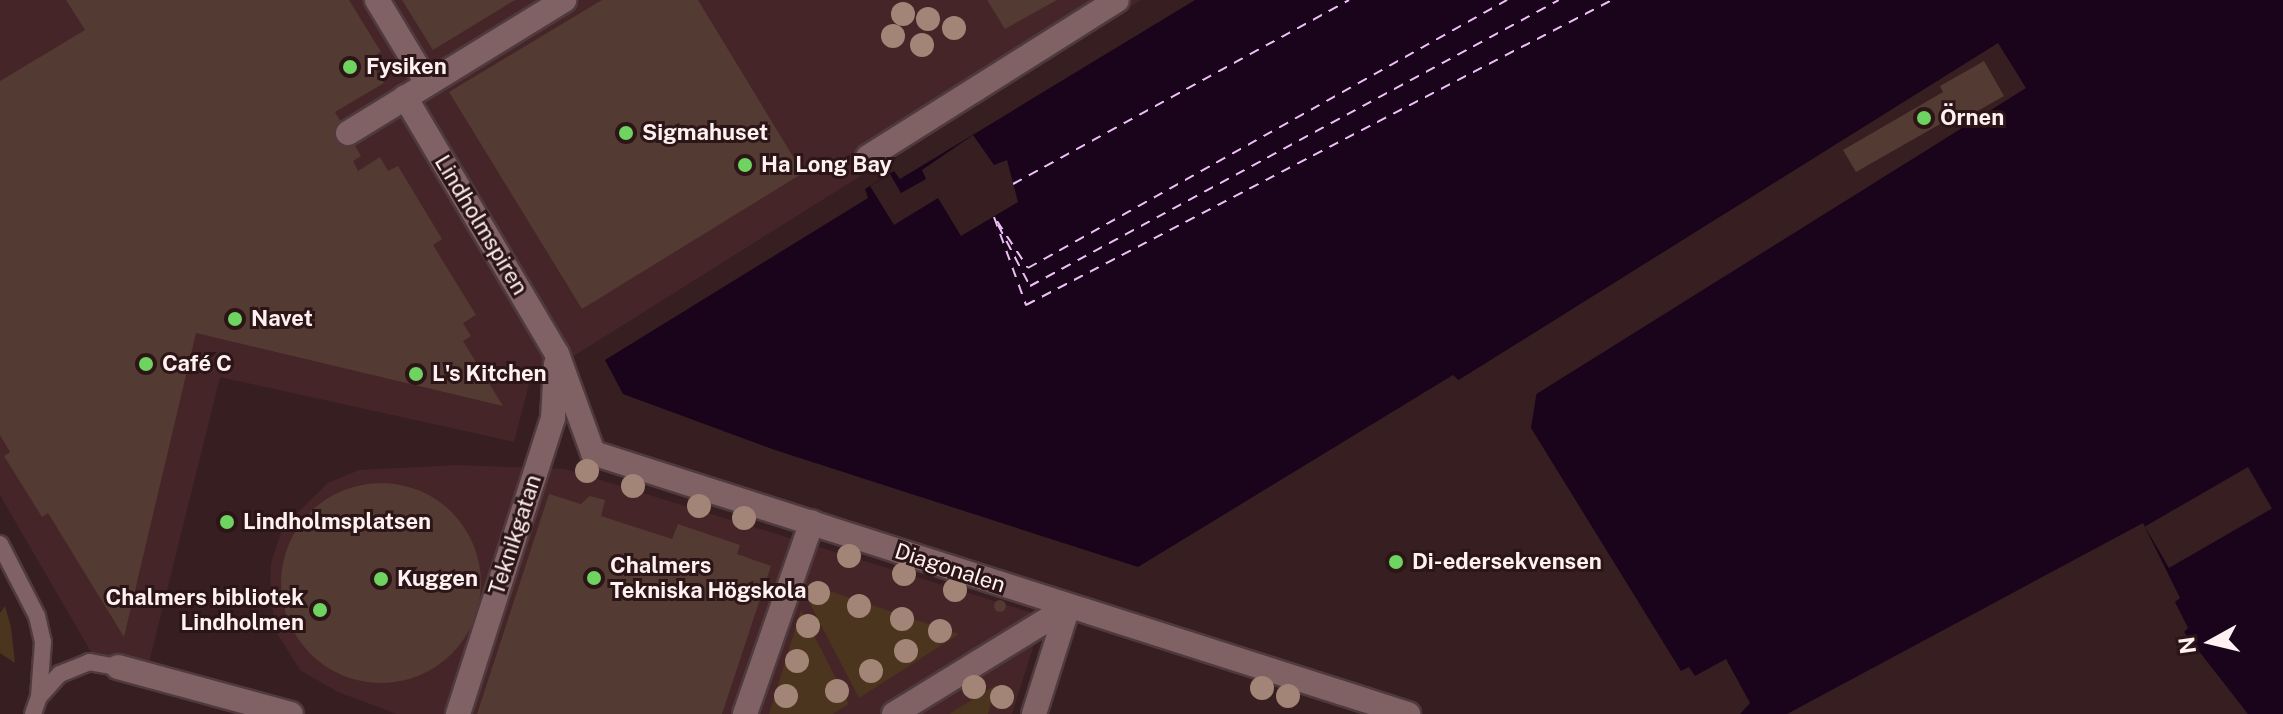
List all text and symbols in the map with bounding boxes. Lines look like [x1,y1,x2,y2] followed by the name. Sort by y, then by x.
[366,54,447,80] place label: Fysiken
[341,58,359,76] marker: Fysiken
[1940,105,2004,131] place label: Örnen
[1915,109,1933,127] marker: Örnen
[642,120,768,146] place label: Sigmahuset
[617,124,635,142] marker: Sigmahuset
[429,150,533,300] street label: Lindholmspiren
[761,152,892,178] place label: Ha Long Bay
[736,156,754,174] marker: Ha Long Bay
[251,306,313,332] place label: Navet
[226,310,244,328] marker: Navet
[162,351,232,377] place label: Café C
[137,355,155,373] marker: Café C
[432,361,547,387] place label: L's Kitchen
[407,365,425,383] marker: L's Kitchen
[483,472,547,598] street label: Teknikgatan
[243,509,431,535] place label: Lindholmsplatsen
[218,513,236,531] marker: Lindholmsplatsen
[891,538,1009,598] street label: Diagonalen
[1412,549,1602,575] place label: Di-edersekvensen
[610,552,806,604] place label: Chalmers Tekniska Högskola
[1387,553,1405,571] marker: Di-edersekvensen
[397,566,478,592] place label: Kuggen
[585,569,603,587] marker: Chalmers Tekniska Högskola
[372,570,390,588] marker: Kuggen
[105,584,304,636] place label: Chalmers bibliotek Lindholmen
[311,601,329,619] marker: Chalmers bibliotek Lindholmen
[2171,602,2251,682] north arrow
[2173,635,2201,656] text: N

